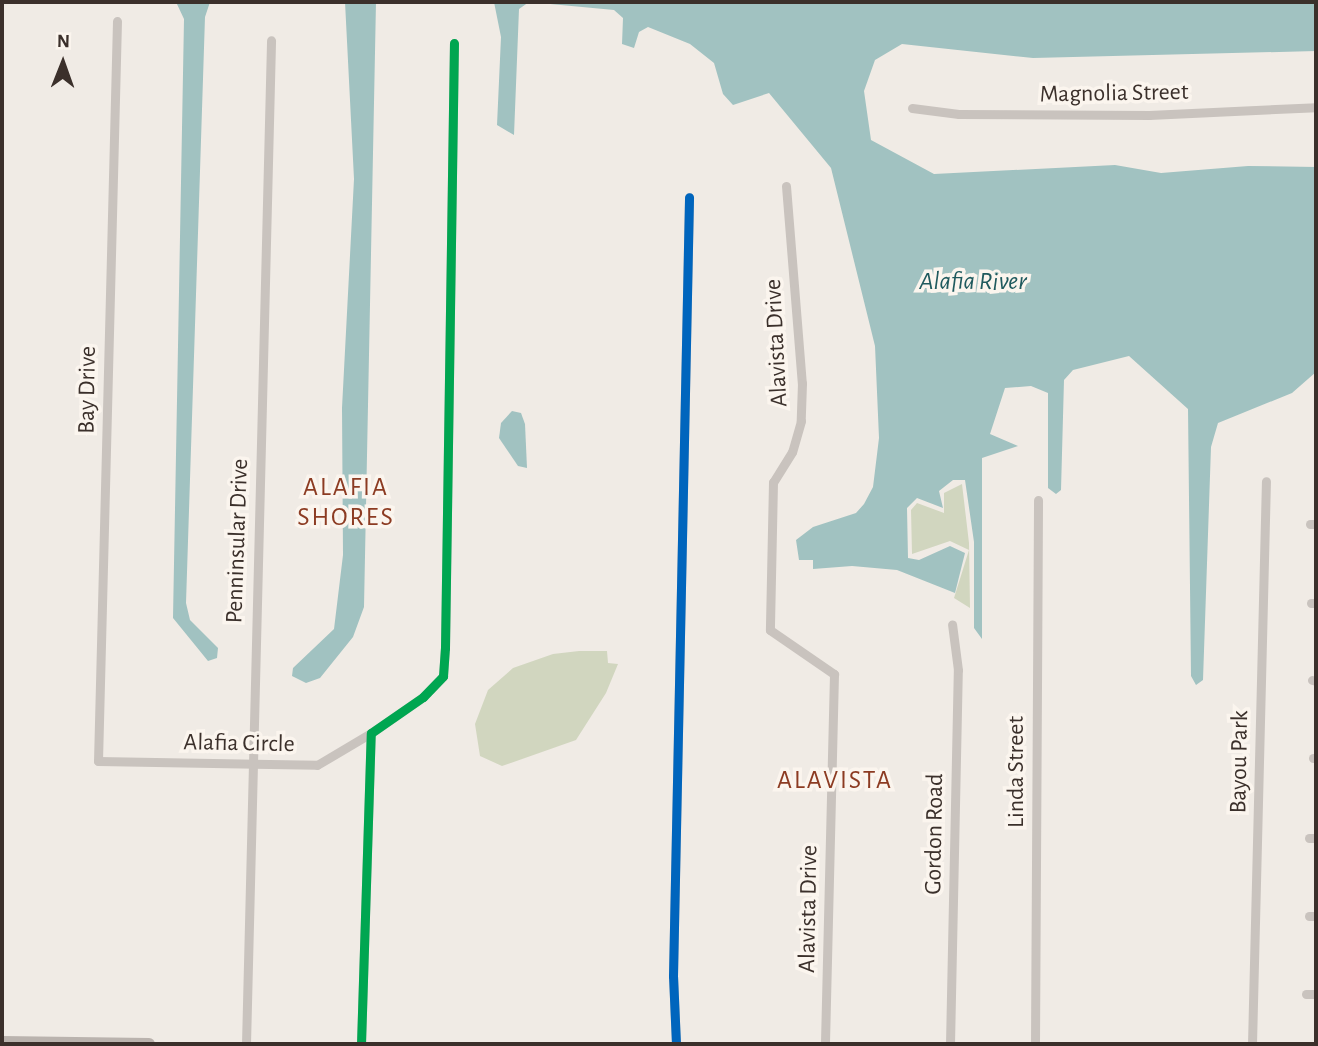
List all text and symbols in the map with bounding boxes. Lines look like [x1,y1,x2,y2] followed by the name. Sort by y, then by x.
[28,28,98,98] north arrow
[57,32,70,51] text: N
[1039,78,1189,110] street label: Magnolia Street
[919,266,1027,298] water label: Alafia River
[759,278,795,408] street label: Alavista Drive
[73,346,103,434] street label: Bay Drive
[221,458,255,624] street label: Penninsular Drive
[298,472,394,534] district label: ALAFIA SHORES
[1225,710,1255,814] street label: Bayou Park
[1003,716,1031,828] street label: Linda Street
[183,729,295,759] street label: Alafia Circle
[778,765,892,797] district label: ALAVISTA
[920,773,950,895] street label: Gordon Road
[793,845,825,973] street label: Alavista Drive

